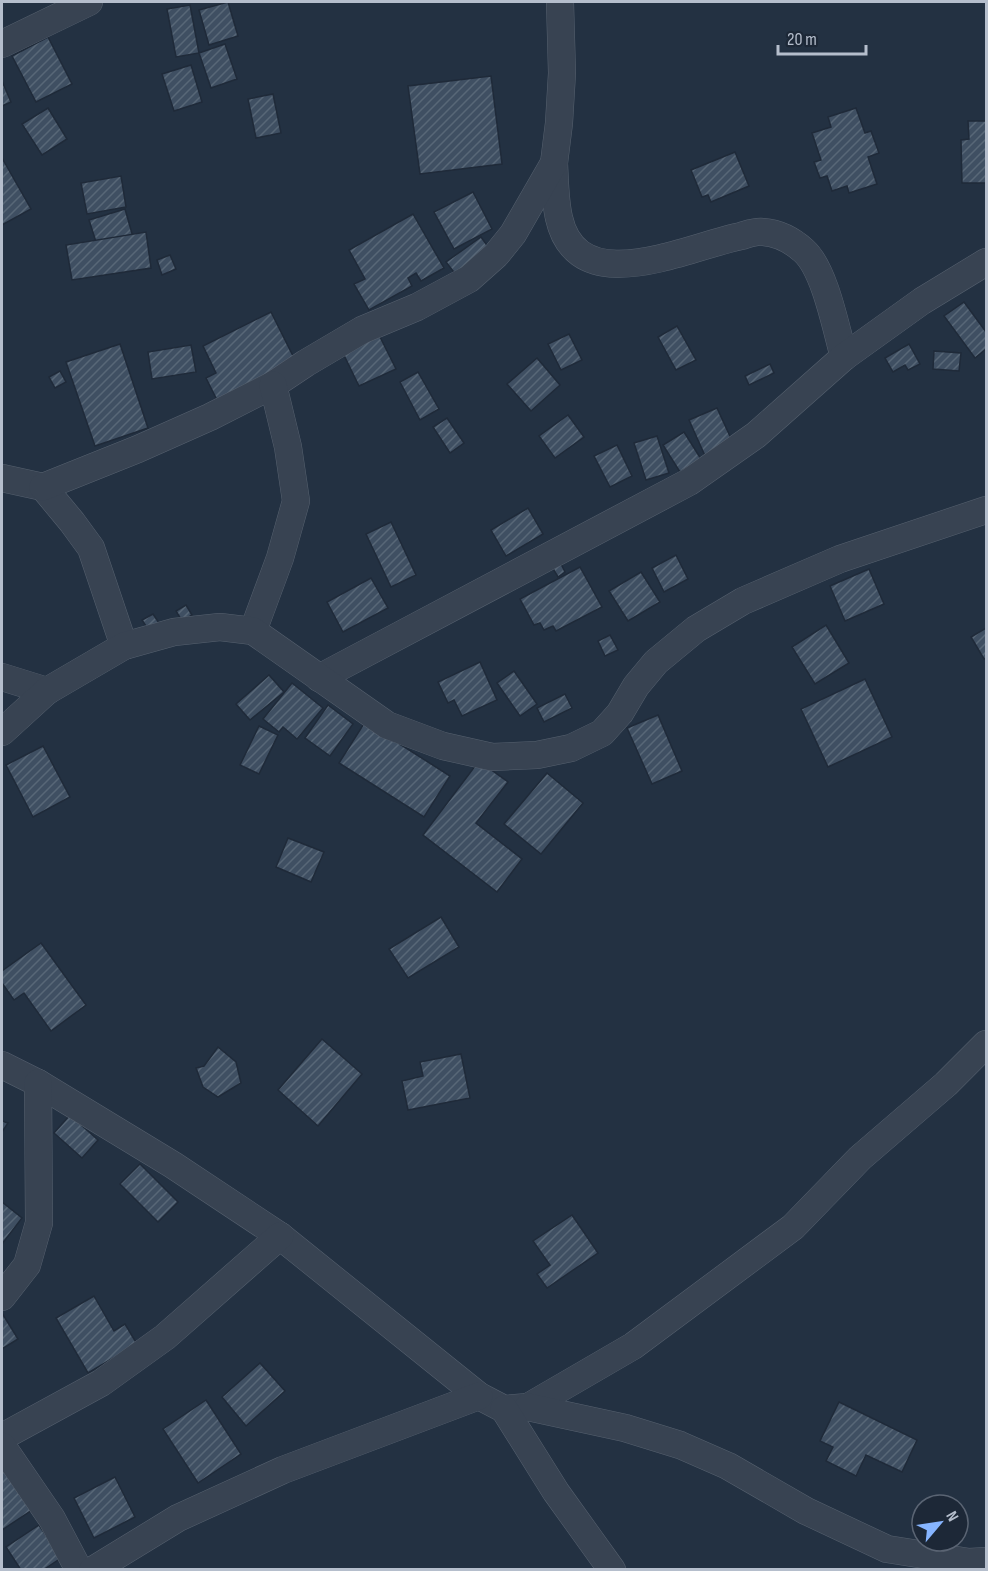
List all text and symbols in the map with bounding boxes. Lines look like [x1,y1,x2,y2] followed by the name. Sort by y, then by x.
[778,18,866,56] scale bar
[787,29,817,50] text: 20 m
[910,1493,970,1553] north arrow
[941,1508,962,1525] text: N

